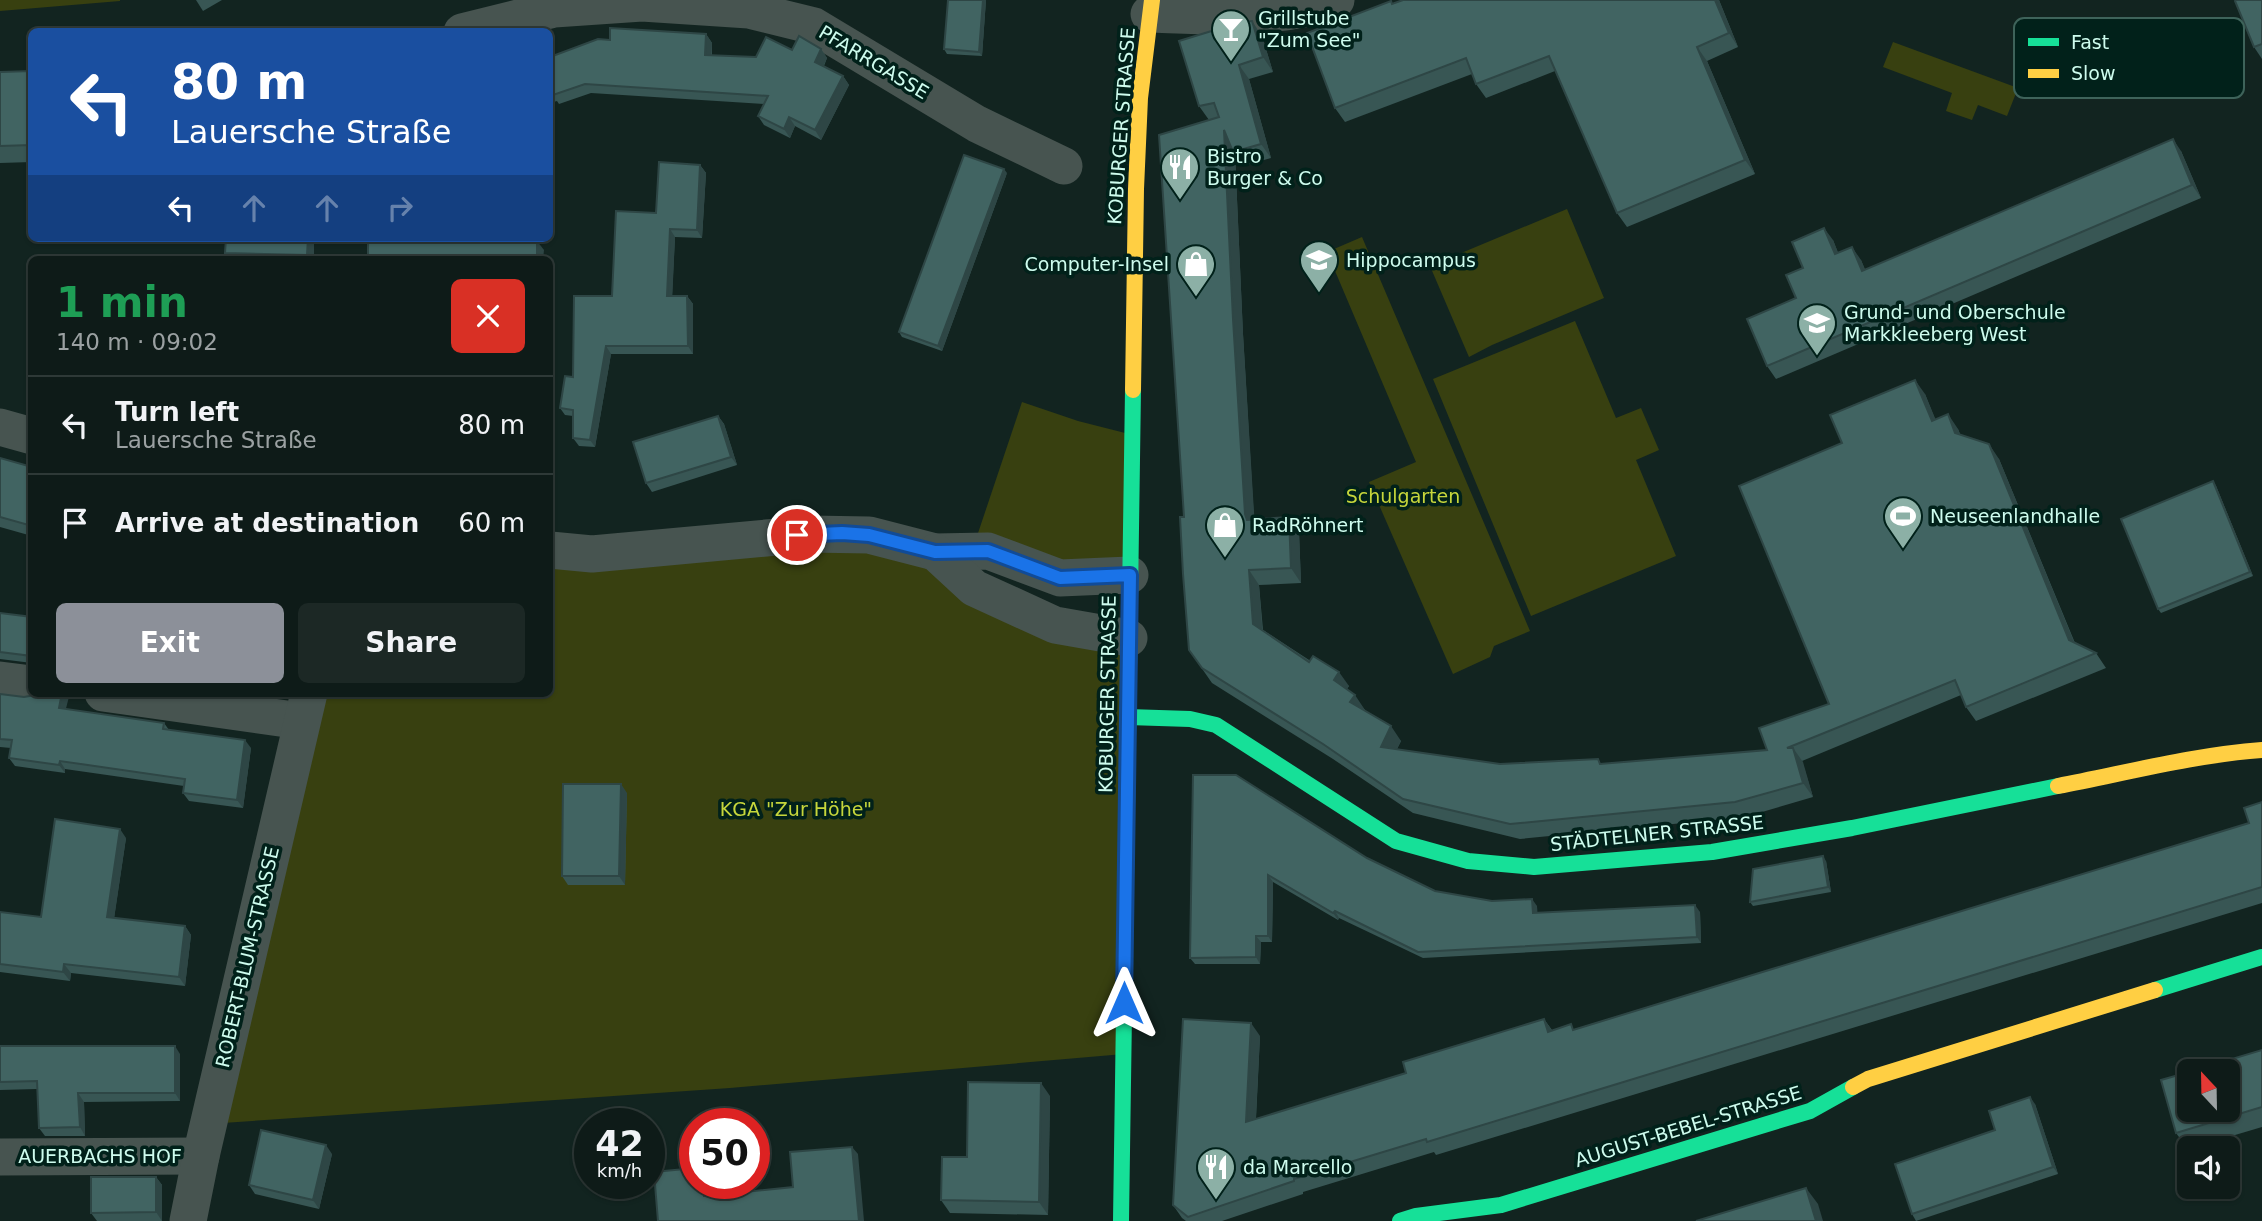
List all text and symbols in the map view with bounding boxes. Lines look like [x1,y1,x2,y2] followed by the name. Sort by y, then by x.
[1258,7,1361,51] place label: Grillstube "Zum See"
[1210,8,1252,63] bar icon: Grillstube "Zum See"
[2014,18,2244,98] legend
[815,21,933,103] street label: PFARRGASSE
[1103,27,1139,225] street label: KOBURGER STRASSE
[2071,31,2109,53] text: Fast
[171,54,307,111] text: 80 m
[56,56,147,147] icon: left
[2071,62,2116,84] text: Slow
[171,113,451,151] text: Lauersche Straße
[1207,145,1323,189] place label: Bistro Burger & Co
[1159,146,1201,201] restaurant icon: Bistro Burger & Co
[162,189,200,227] icon: left
[235,189,273,227] icon: ahead
[308,189,346,227] icon: ahead
[381,189,419,227] icon: right
[1298,239,1340,294] school or university icon: Hippocampus
[1175,243,1217,298] shop icon: Computer-Insel
[1346,249,1476,271] place label: Hippocampus
[1024,253,1169,275] place label: Computer-Insel
[56,278,188,327] text: 1 min
[451,279,525,353] button: close
[1844,301,2066,345] place label: Grund- und Oberschule Markkleeberg West
[1796,302,1838,357] school or university icon: Grund- und Oberschule Markkleeberg West
[56,329,218,355] text: 140 m · 09:02
[115,397,239,427] text: Turn left
[56,406,94,444] icon: left
[458,410,525,440] text: 80 m
[115,427,317,453] text: Lauersche Straße
[1346,485,1460,507] park label: Schulgarten
[1882,495,1924,550] sports icon: Neuseenlandhalle
[56,504,94,542] icon: arrive
[1204,504,1246,559] shop icon: RadRöhnert
[767,505,827,565] pin
[1930,505,2100,527] place label: Neuseenlandhalle
[115,508,419,538] text: Arrive at destination
[458,508,525,538] text: 60 m
[1252,514,1364,536] place label: RadRöhnert
[778,516,816,554] icon: arrive
[1094,595,1120,793] street label: KOBURGER STRASSE
[56,603,284,683] button: Exit
[298,603,525,683] button: Share
[720,798,872,820] park label: KGA "Zur Höhe"
[1549,811,1765,855] street label: STÄDTELNER STRASSE
[211,844,283,1070] street label: ROBERT-BLUM-STRASSE
[1087,966,1161,1040] position arrow
[2177,1059,2240,1122] north arrow
[2177,1059,2240,1199] map controls
[1572,1081,1804,1171] street label: AUGUST-BEBEL-STRASSE
[679,1108,770,1199] speed limit sign: 50
[595,1124,644,1164] text: 42
[2177,1136,2240,1199] button: sound
[18,1145,182,1167] street label: AUERBACHS HOF
[1195,1146,1237,1201] restaurant icon: da Marcello
[1243,1156,1353,1178] place label: da Marcello
[597,1160,642,1181] text: km/h

